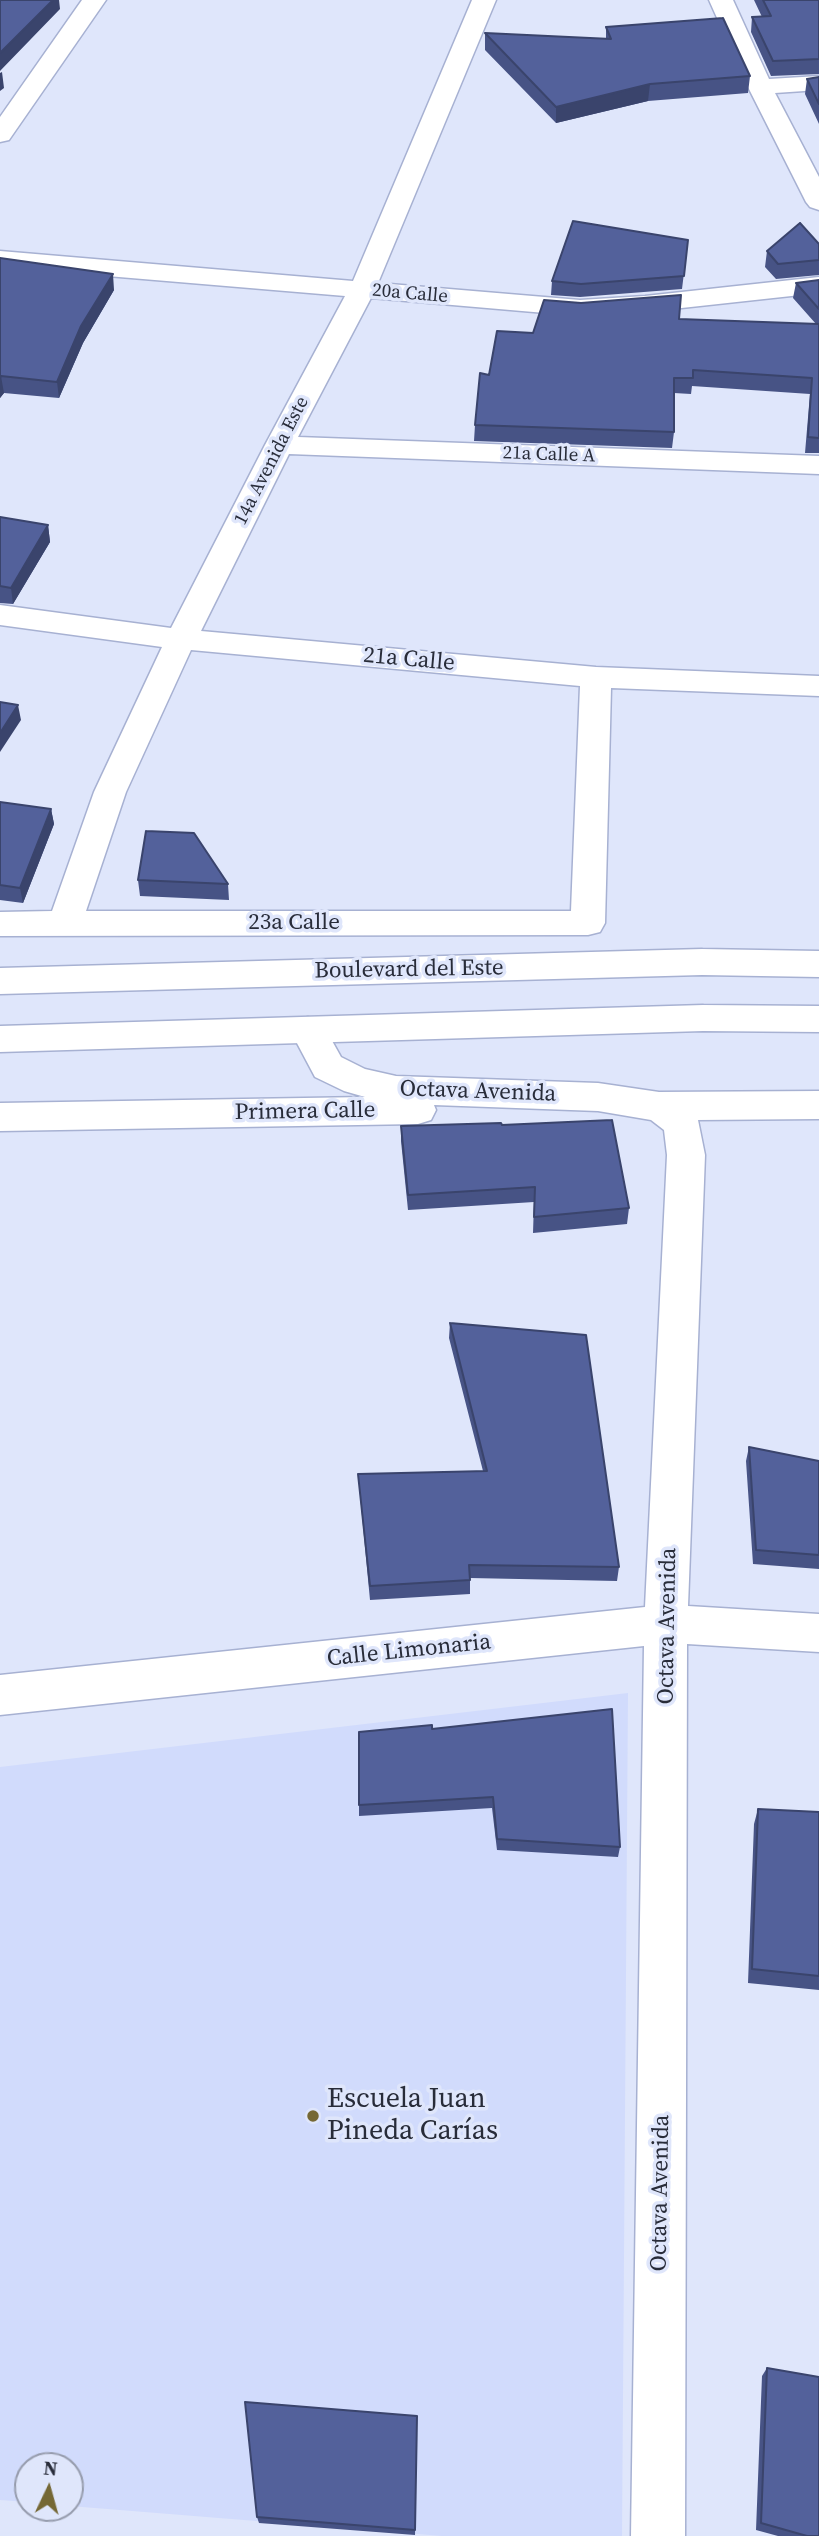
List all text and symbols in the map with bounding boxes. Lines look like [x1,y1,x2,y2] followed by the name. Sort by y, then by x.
[371,279,449,309] street label: 20a Calle
[230,393,314,529] street label: 14a Avenida Este
[502,442,596,468] street label: 21a Calle A
[362,642,456,678] street label: 21a Calle
[248,909,340,937] street label: 23a Calle
[314,955,504,985] street label: Boulevard del Este
[399,1075,557,1109] street label: Octava Avenida
[234,1097,376,1127] street label: Primera Calle
[653,1547,683,1705] street label: Octava Avenida
[326,1629,492,1673] street label: Calle Limonaria
[327,2083,498,2149] place label: Escuela Juan Pineda Carías
[305,2108,321,2124] marker: Escuela Juan Pineda Carías
[646,2114,676,2272] street label: Octava Avenida
[14,2452,84,2522] north arrow
[43,2455,59,2482] text: N

